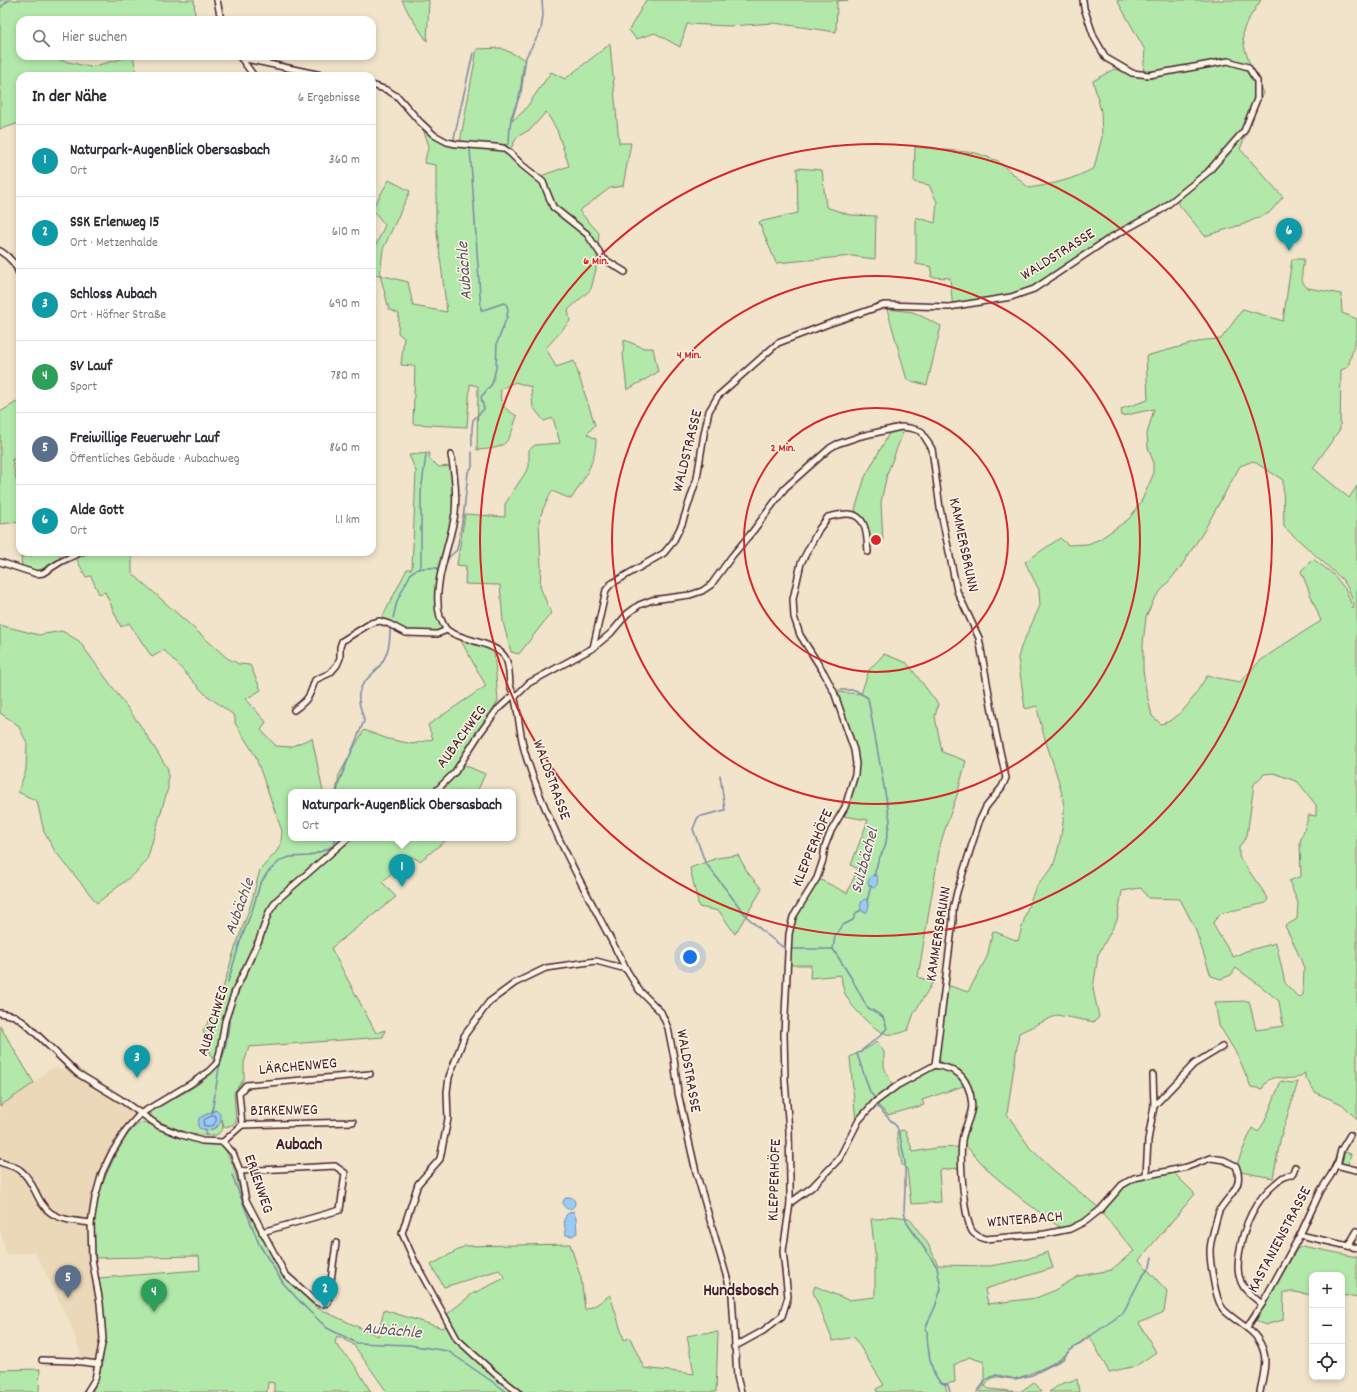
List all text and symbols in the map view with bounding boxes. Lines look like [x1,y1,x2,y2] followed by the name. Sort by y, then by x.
[16,16,376,60] search box
[30,27,52,49] icon: search
[62,27,127,49] text: Hier suchen
[32,86,107,110] text: In der Nähe
[298,89,360,108] text: 6 Ergebnisse
[70,140,270,162] text: Naturpark-AugenBlick Obersasbach
[44,151,46,170] text: 1
[329,151,360,170] text: 360 m
[70,162,87,181] text: Ort
[70,212,160,234] text: SSK Erlenweg 15
[1276,218,1302,251] pin: 6
[42,223,48,242] text: 2
[332,223,360,242] text: 610 m
[1016,223,1100,287] street label: WALDSTRASSE
[70,234,158,253] text: Ort · Metzenhalde
[452,239,480,301] water label: Aubächle
[583,253,609,270] text: 6 Min.
[70,284,157,306] text: Schloss Aubach
[42,295,48,314] text: 3
[329,295,360,314] text: 690 m
[70,306,166,325] text: Ort · Höfner Straße
[677,347,701,364] text: 4 Min.
[70,356,112,378] text: SV Lauf
[42,367,48,386] text: 4
[331,367,360,386] text: 780 m
[70,378,97,397] text: Sport
[667,407,710,495] street label: WALDSTRASSE
[70,428,219,450] text: Freiwillige Feuerwehr Lauf
[42,439,48,458] text: 5
[329,439,360,458] text: 860 m
[771,440,795,457] text: 2 Min.
[70,450,239,469] text: Öffentliches Gebäude · Aubachweg
[942,496,984,594] street label: KAMMERSBRUNN
[70,500,124,522] text: Alde Gott
[42,511,48,530] text: 6
[335,511,360,530] text: 1.1 km
[70,522,87,541] text: Ort
[869,533,883,547] centre of rings
[431,701,493,773] street label: AUBACHWEG
[526,737,576,824] street label: WALDSTRASSE
[288,789,516,841] popup
[302,795,502,817] text: Naturpark-AugenBlick Obersasbach
[786,805,840,890] street label: KLEPPERHÖFE
[302,817,319,836] text: Ort
[846,823,887,897] water label: Sulzbächel
[389,854,415,887] pin: 1
[220,874,263,939] water label: Aubächle
[920,885,958,983] street label: KAMMERSBRUNN
[680,947,700,967] your location
[192,983,236,1059] street label: AUBACHWEG
[669,1028,707,1115] street label: WALDSTRASSE
[124,1045,150,1078] pin: 3
[258,1052,338,1082] street label: LÄRCHENWEG
[250,1099,318,1123] street label: BIRKENWEG
[276,1134,322,1158] district label: Aubach
[762,1138,788,1221] street label: KLEPPERHÖFE
[237,1151,279,1217] street label: ERLENWEG
[1242,1182,1318,1297] street label: KASTANIENSTRASSE
[986,1205,1064,1235] street label: WINTERBACH
[55,1265,81,1298] pin: 5
[1309,1272,1345,1380] map controls
[1309,1272,1345,1308] button: +
[312,1276,338,1309] pin: 2
[141,1279,167,1312] pin: 4
[703,1280,779,1304] district label: Hundsbosch
[1309,1308,1345,1344] button: −
[362,1317,424,1347] water label: Aubächle
[1309,1344,1345,1380] button: locate

